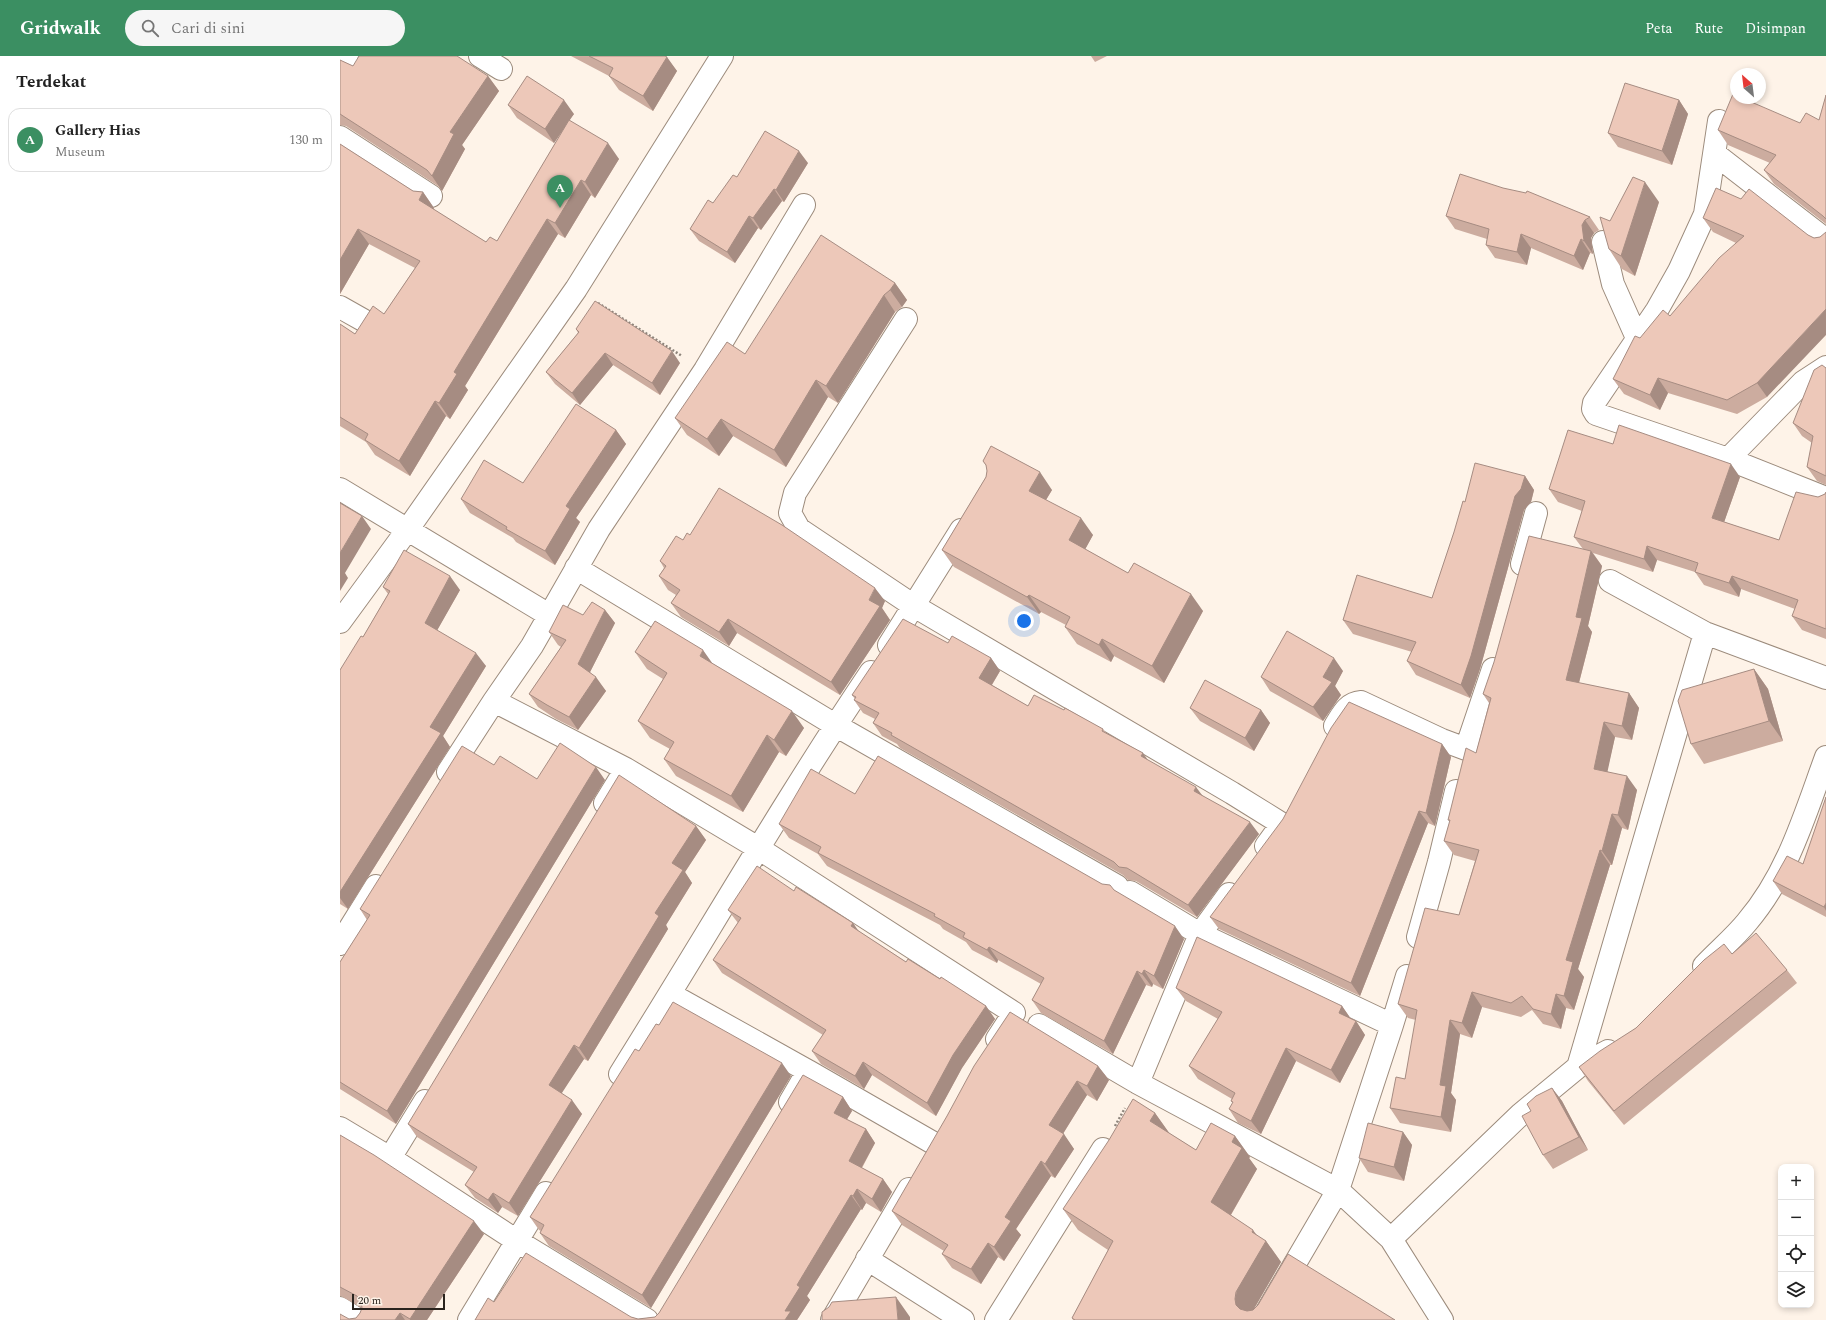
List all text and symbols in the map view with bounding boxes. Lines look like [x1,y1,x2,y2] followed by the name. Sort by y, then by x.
[125,10,405,46] search box
[20,14,101,43] text: Gridwalk
[139,17,161,39] icon: search
[171,17,245,40] text: Cari di sini
[1645,18,1672,39] text: Peta
[1694,18,1723,39] text: Rute
[1745,18,1806,39] text: Disimpan
[1730,68,1766,104] north arrow
[16,69,86,95] text: Terdekat
[55,119,141,142] text: Gallery Hias
[25,130,35,150] text: A
[289,130,323,150] text: 130 m
[55,142,105,162] text: Museum
[547,175,573,208] pin: A
[1014,611,1034,631] your location
[1778,1164,1814,1308] map controls
[1778,1164,1814,1200] button: +
[1778,1200,1814,1236] button: −
[1778,1236,1814,1272] button: locate
[1778,1272,1814,1308] button: layers
[352,1292,445,1311] scale bar
[358,1292,381,1309] text: 20 m

